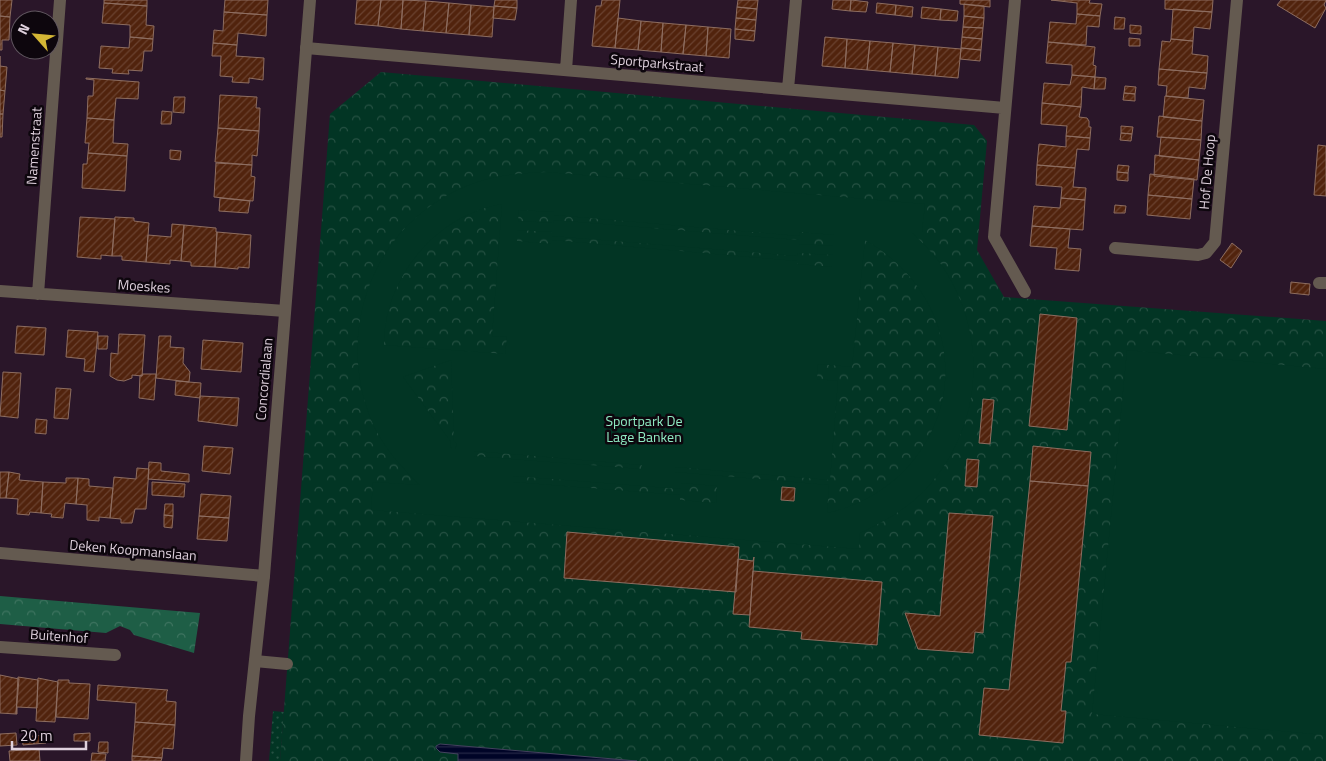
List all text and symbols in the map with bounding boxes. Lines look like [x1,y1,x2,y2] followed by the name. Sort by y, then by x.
[10,10,60,60] north arrow
[11,20,35,38] text: N
[610,48,704,77] street label: Sportparkstraat
[20,106,47,186] street label: Namenstraat
[1193,134,1220,210] street label: Hof De Hoop
[117,273,171,298] street label: Moeskes
[249,337,278,421] street label: Concordialaan
[605,410,683,447] park label: Sportpark De Lage Banken
[68,533,198,566] street label: Deken Koopmanslaan
[29,623,89,648] street label: Buitenhof
[12,718,86,750] scale bar
[20,724,53,747] text: 20 m

